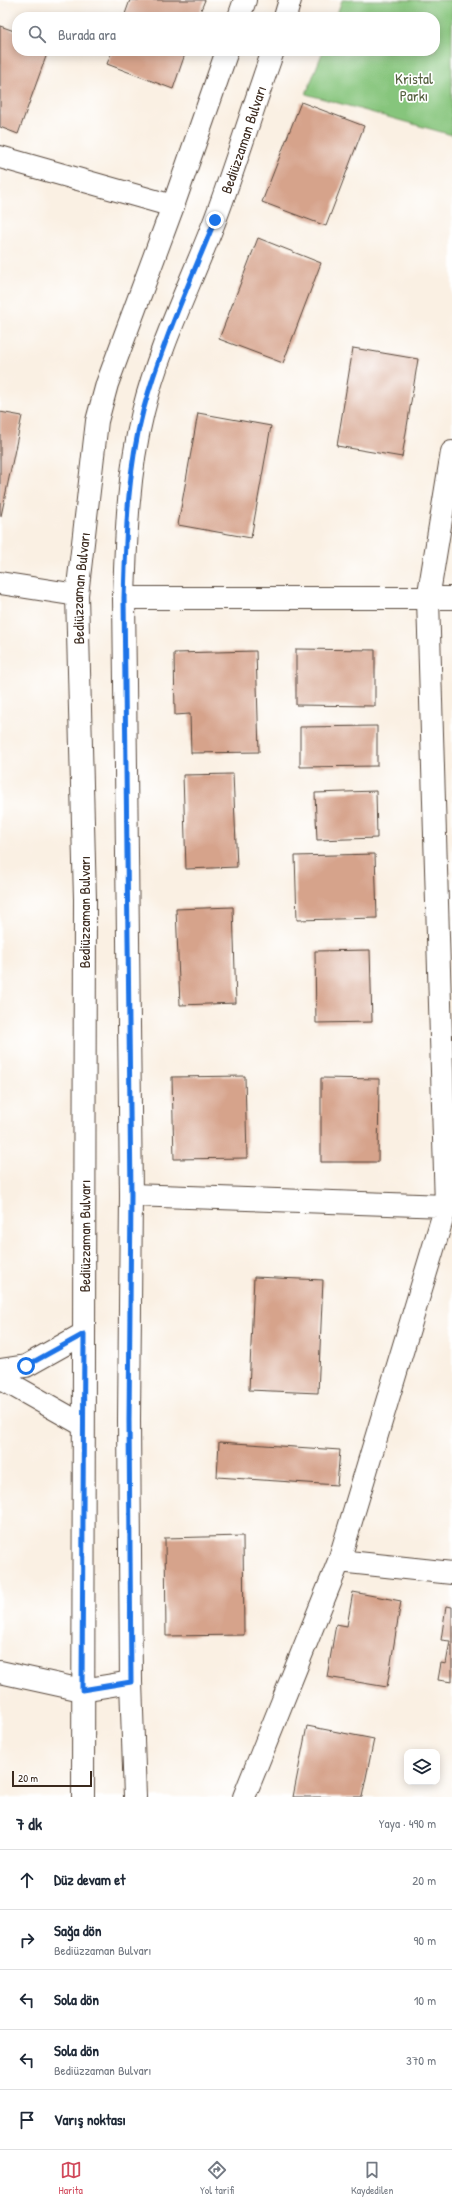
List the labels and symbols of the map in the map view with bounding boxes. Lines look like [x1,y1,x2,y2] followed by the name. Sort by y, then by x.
[395,68,433,106] park label: Kristal Parkı
[215,83,271,196] street label: Bediüzzaman Bulvarı
[206,211,224,229] route end
[66,531,95,645] street label: Bediüzzaman Bulvarı
[74,856,95,968] street label: Bediüzzaman Bulvarı
[74,1180,95,1292] street label: Bediüzzaman Bulvarı
[17,1357,35,1375] route start
[12,1769,92,1788] scale bar

